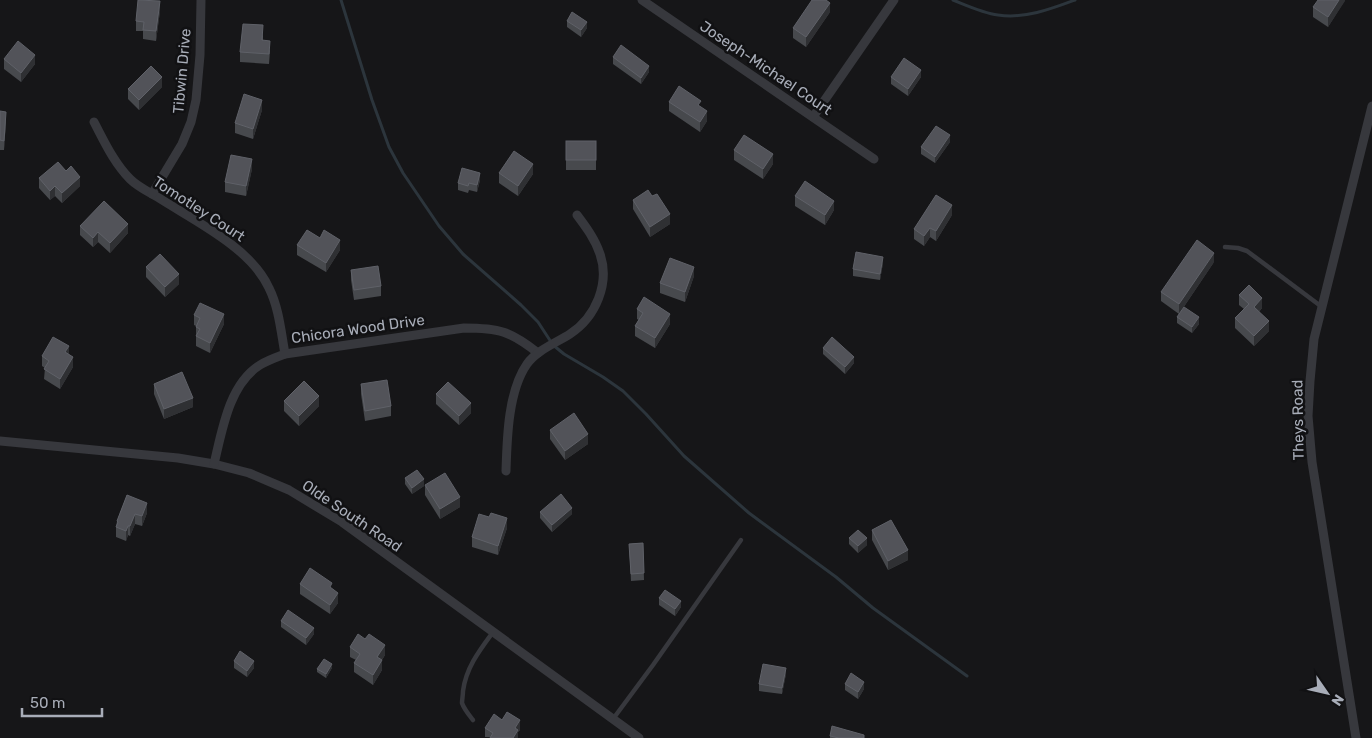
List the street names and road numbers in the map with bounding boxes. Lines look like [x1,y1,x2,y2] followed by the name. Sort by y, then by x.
[696,17,836,119] street label: Joseph-Michael Court
[169,28,195,114] street label: Tibwin Drive
[150,173,249,246] street label: Tomotley Court
[290,311,426,347] street label: Chicora Wood Drive
[1288,380,1308,460] street label: Theys Road
[299,476,405,556] street label: Olde South Road

